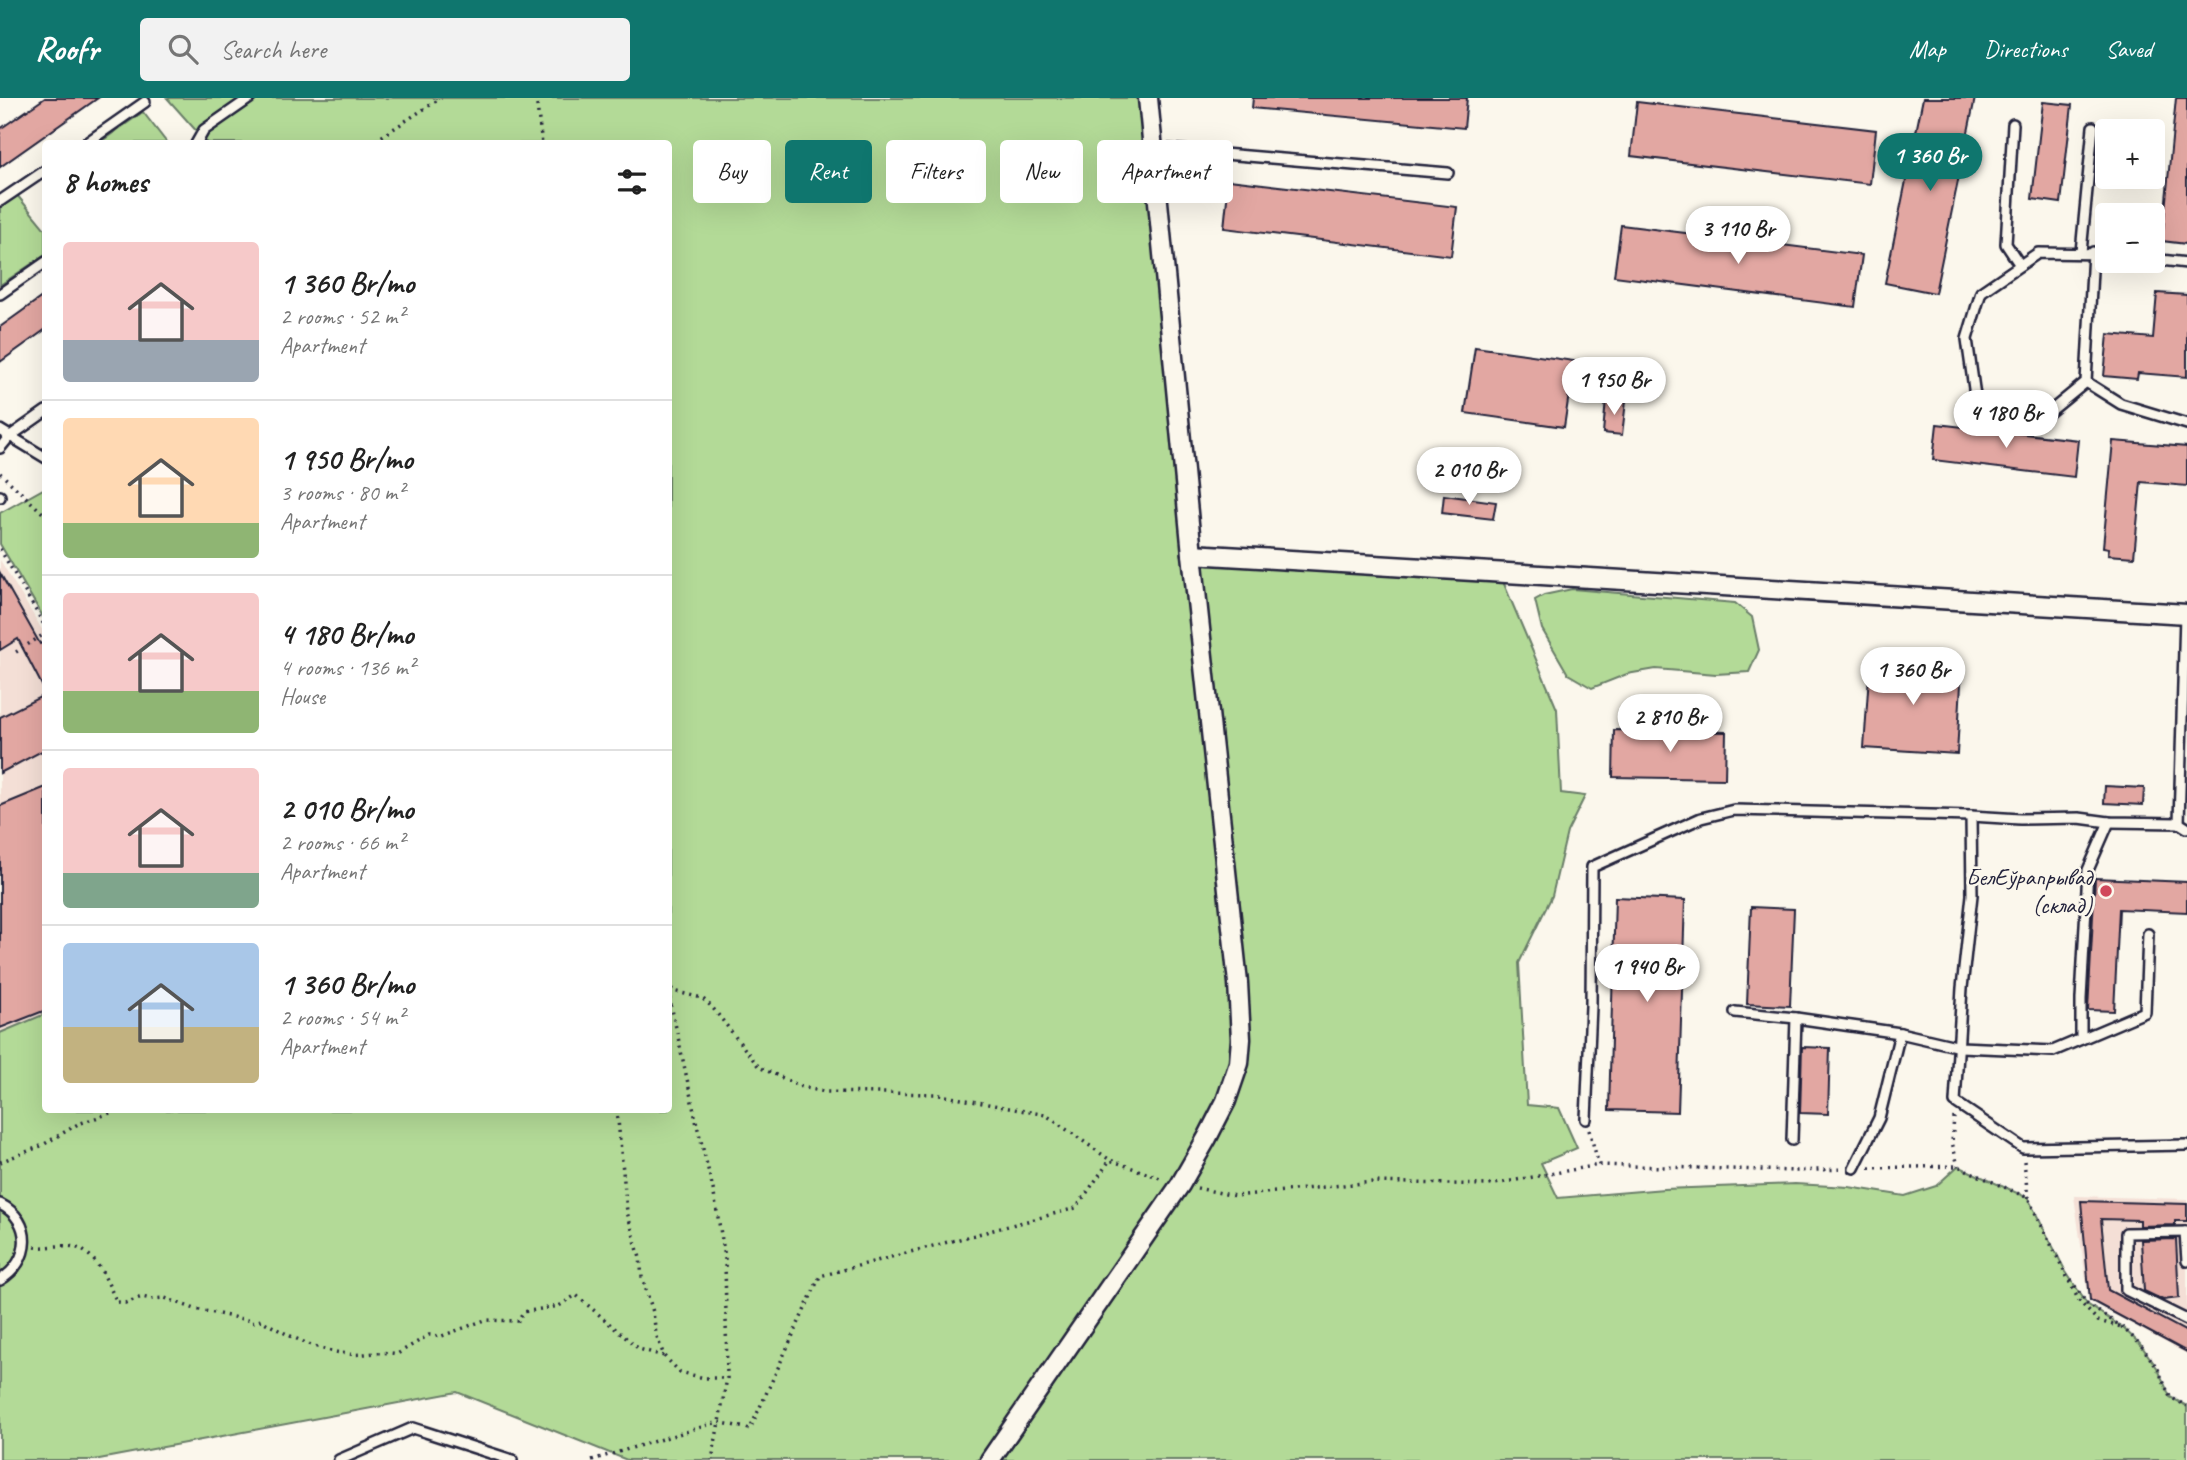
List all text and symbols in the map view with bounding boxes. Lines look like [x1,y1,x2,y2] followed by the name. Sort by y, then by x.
[140,18,630,81] search box
[35,28,98,70] text: Roofr
[164,30,202,68] icon: search
[220,33,326,66] text: Search here
[1909,34,1946,64] text: Map
[1984,34,2067,64] text: Directions
[2105,34,2152,64] text: Saved
[2095,119,2165,273] map controls
[2095,119,2165,189] button: +
[1858,134,2002,193] pin: 1 360 Br
[693,140,771,203] chip: Buy
[785,140,872,203] chip: Rent
[886,140,986,203] chip: Filters
[1000,140,1083,203] chip: New
[1097,140,1233,203] chip: Apartment
[1893,141,1967,170] text: 1 360 Br
[63,163,148,201] text: 8 homes
[613,163,651,201] icon: filters
[2095,203,2165,273] button: −
[1666,206,1810,266] pin: 3 110 Br
[1702,214,1774,243] text: 3 110 Br
[280,264,414,302] text: 1 360 Br/mo
[119,270,203,354] icon: home
[280,302,404,331] text: 2 rooms · 52 m²
[280,331,365,360] text: Apartment
[1542,358,1686,417] pin: 1 950 Br
[1578,365,1650,394] text: 1 950 Br
[1934,390,2078,450] pin: 4 180 Br
[1970,398,2042,427] text: 4 180 Br
[280,440,413,478] text: 1 950 Br/mo
[119,446,203,530] icon: home
[1397,448,1541,507] pin: 2 010 Br
[1433,455,1505,484] text: 2 010 Br
[280,478,404,507] text: 3 rooms · 80 m²
[280,507,365,536] text: Apartment
[280,615,413,653] text: 4 180 Br/mo
[119,621,203,705] icon: home
[1841,648,1985,707] pin: 1 360 Br
[280,653,415,682] text: 4 rooms · 136 m²
[1876,655,1950,684] text: 1 360 Br
[280,682,325,711] text: House
[1598,694,1742,754] pin: 2 810 Br
[1634,702,1706,731] text: 2 810 Br
[280,790,413,828] text: 2 010 Br/mo
[119,796,203,880] icon: home
[280,828,404,857] text: 2 rooms · 66 m²
[280,857,365,886] text: Apartment
[1966,862,2094,920] place label: БелЕўрапрывад (склад)
[2098,883,2114,899] marker: БелЕўрапрывад (склад)
[1575,944,1719,1004] pin: 1 940 Br
[1611,952,1683,981] text: 1 940 Br
[280,965,414,1003] text: 1 360 Br/mo
[119,971,203,1055] icon: home
[280,1003,404,1032] text: 2 rooms · 54 m²
[280,1032,365,1061] text: Apartment

